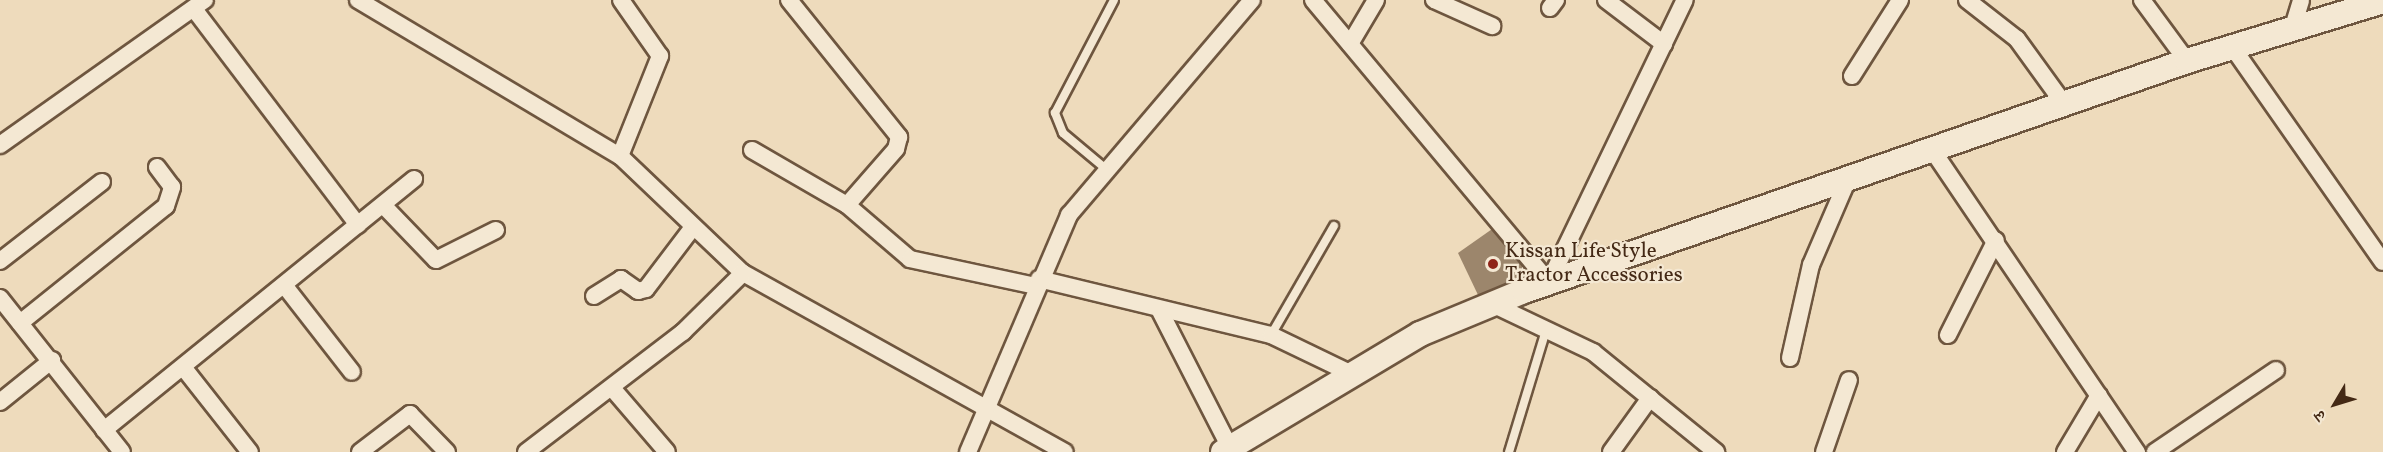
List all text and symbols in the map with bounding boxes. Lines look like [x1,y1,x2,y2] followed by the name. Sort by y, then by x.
[1505,239,1683,289] place label: Kissan Life Style Tractor Accessories
[1486,257,1500,271] marker: Kissan Life Style Tractor Accessories
[2305,374,2365,434] north arrow
[2310,405,2332,425] text: उ

